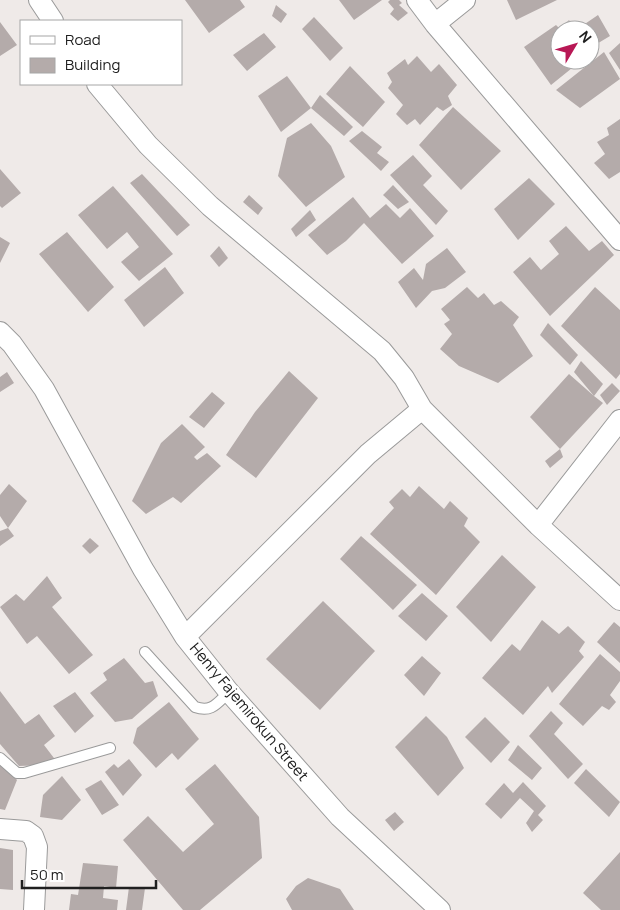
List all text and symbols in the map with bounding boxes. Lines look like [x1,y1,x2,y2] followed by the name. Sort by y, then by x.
[20,20,182,85] legend
[550,20,600,70] north arrow
[575,27,596,47] text: N
[65,29,101,50] text: Road
[65,54,120,75] text: Building
[185,638,314,785] street label: Henry Fajemirokun Street
[22,858,156,890] scale bar
[30,864,64,885] text: 50 m

